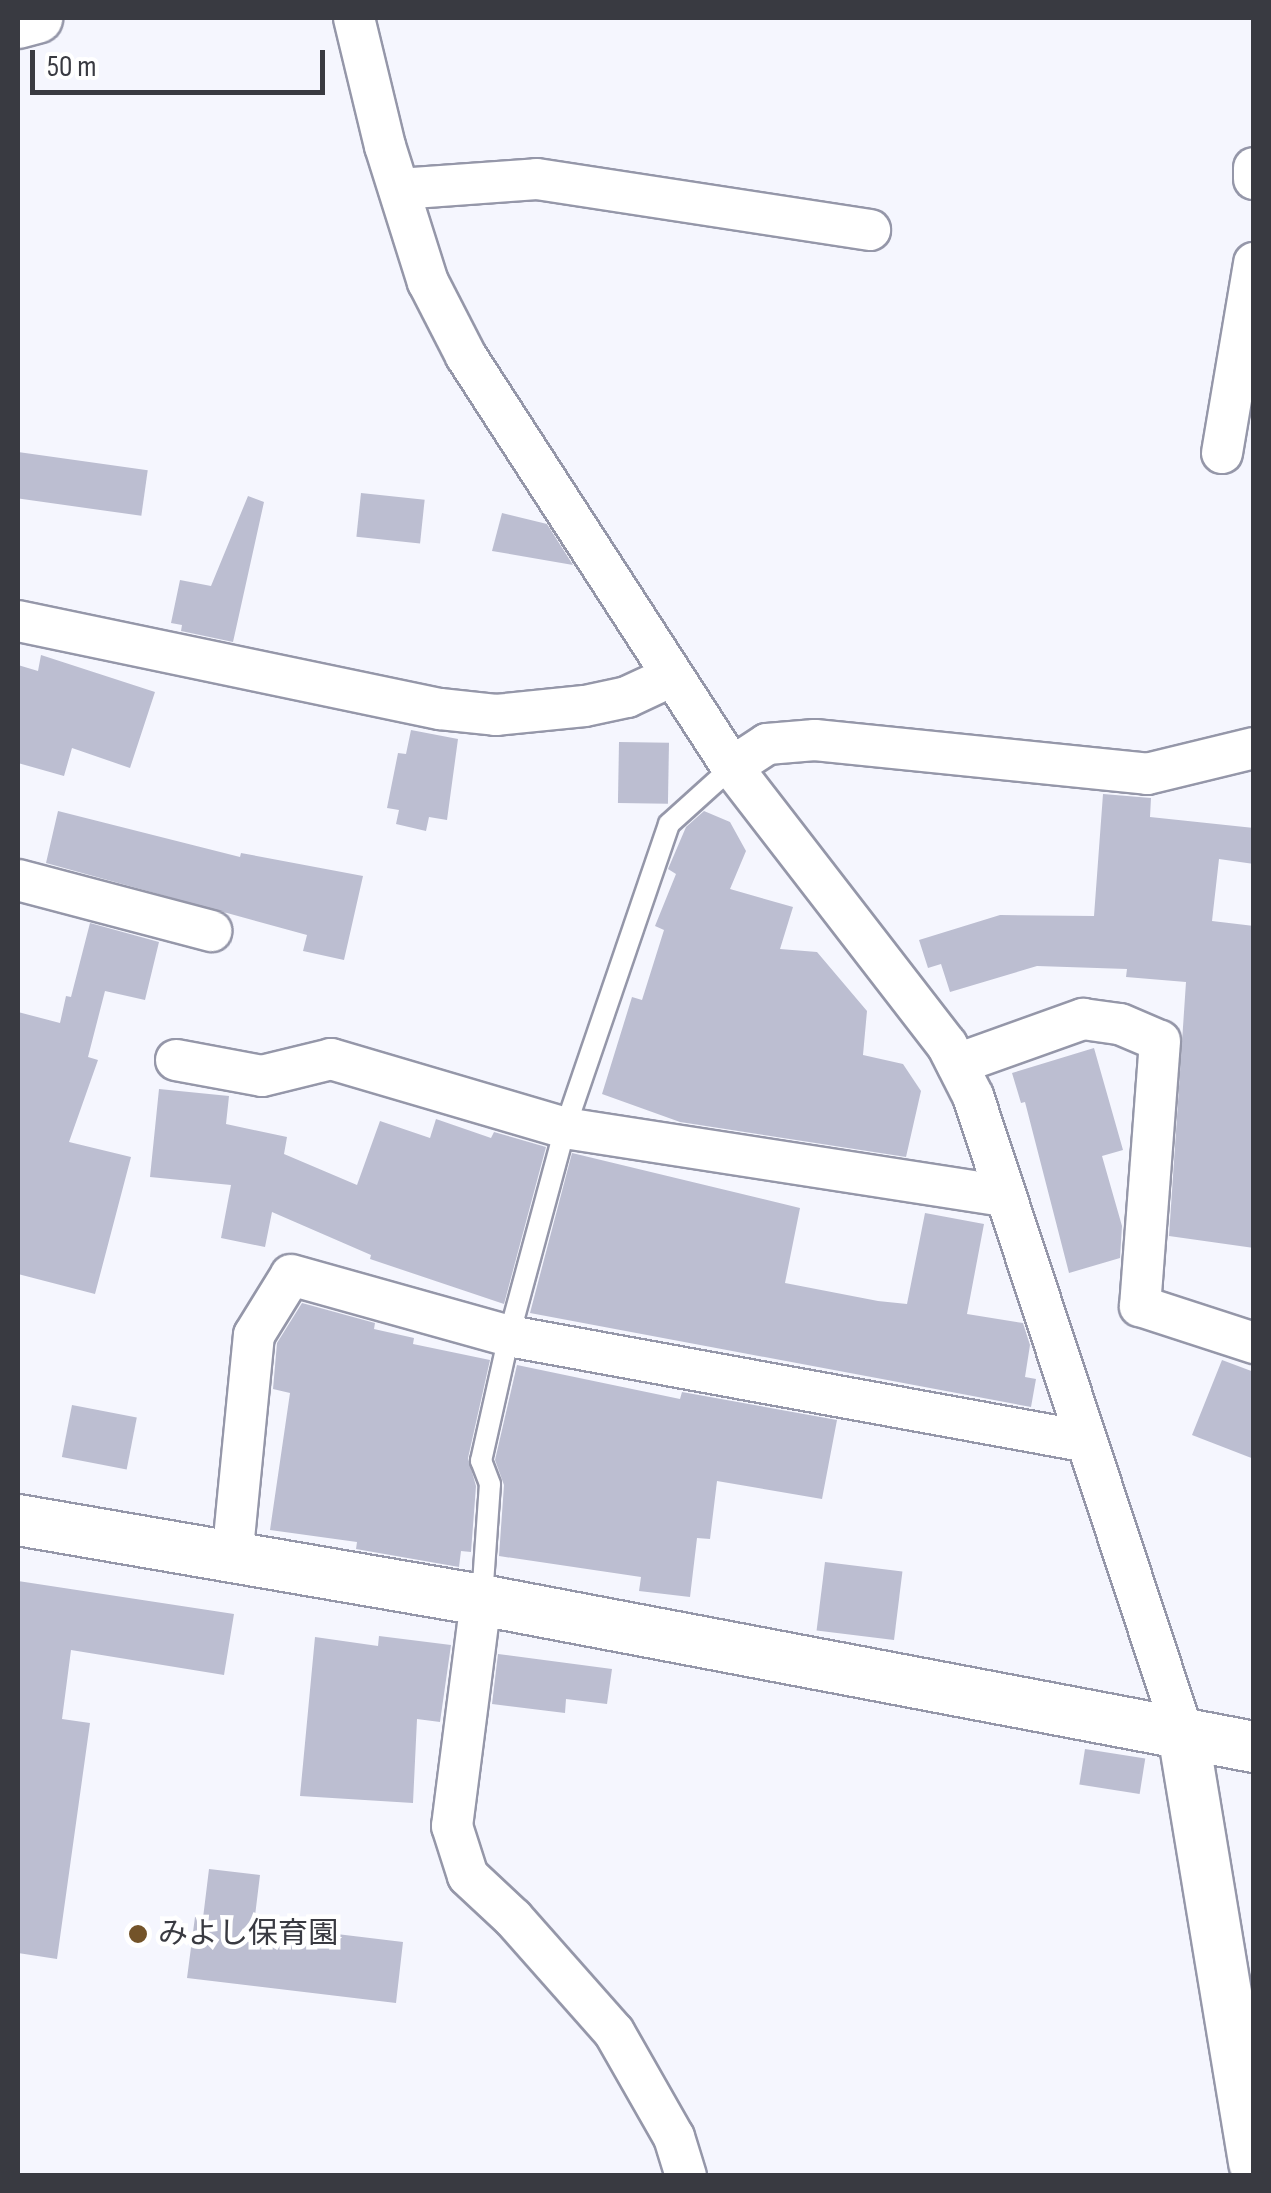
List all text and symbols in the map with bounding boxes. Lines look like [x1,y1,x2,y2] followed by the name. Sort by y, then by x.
[35,30,330,92] scale bar
[47,49,96,85] text: 50 m
[158,1916,338,1952] place label: みよし保育園
[127,1923,149,1945] marker: みよし保育園

